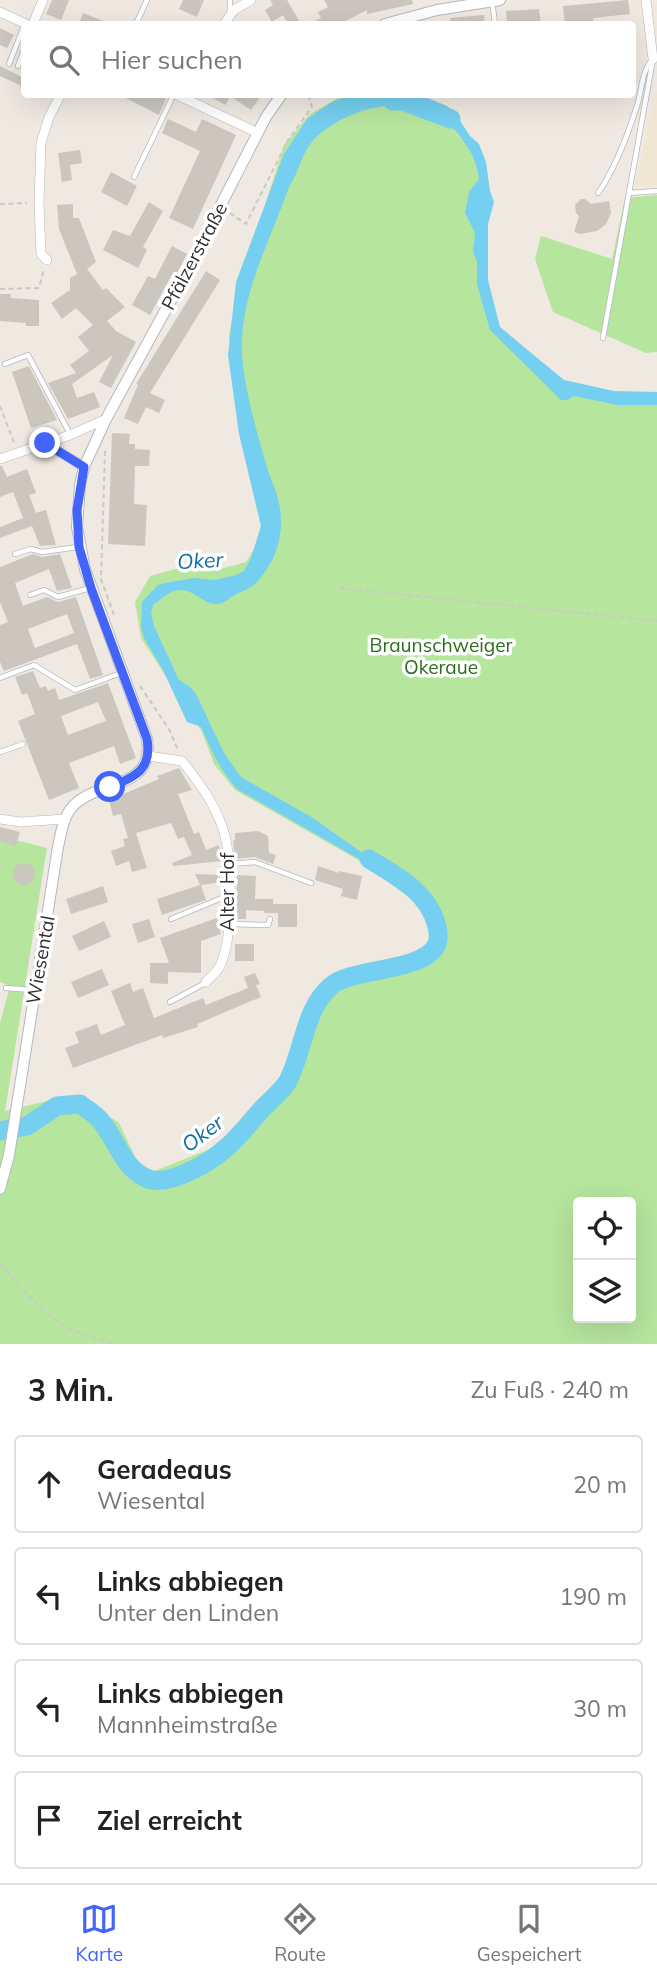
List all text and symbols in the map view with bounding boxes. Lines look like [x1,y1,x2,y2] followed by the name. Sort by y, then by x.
[21,21,636,98] search box
[45,41,83,79] icon: search
[101,43,243,76] text: Hier suchen
[156,198,232,314] street label: Pfälzerstraße
[29,427,60,458] route end
[176,546,225,574] water label: Oker
[369,633,513,679] park label: Braunschweiger Okeraue
[94,771,125,802] route start
[215,852,239,931] street label: Alter Hof
[20,914,60,1006] street label: Wiesental
[176,1108,229,1157] water label: Oker
[573,1197,636,1323] map controls
[573,1197,636,1260] button: locate
[573,1260,636,1323] button: layers
[28,1371,114,1409] text: 3 Min.
[471,1375,629,1404] text: Zu Fuß · 240 m
[97,1453,232,1486] text: Geradeaus
[30,1465,68,1503] icon: ahead
[573,1470,627,1499] text: 20 m
[97,1486,205,1515] text: Wiesental
[97,1565,284,1598] text: Links abbiegen
[30,1577,68,1615] icon: left
[559,1582,627,1611] text: 190 m
[97,1598,279,1627] text: Unter den Linden
[97,1677,284,1710] text: Links abbiegen
[30,1689,68,1727] icon: left
[573,1694,627,1723] text: 30 m
[97,1710,278,1739] text: Mannheimstraße
[30,1801,68,1839] icon: arrive
[97,1804,242,1837] text: Ziel erreicht
[75,1900,123,1966] tab: Karte
[274,1900,326,1966] tab: Route
[477,1900,582,1966] tab: Gespeichert

